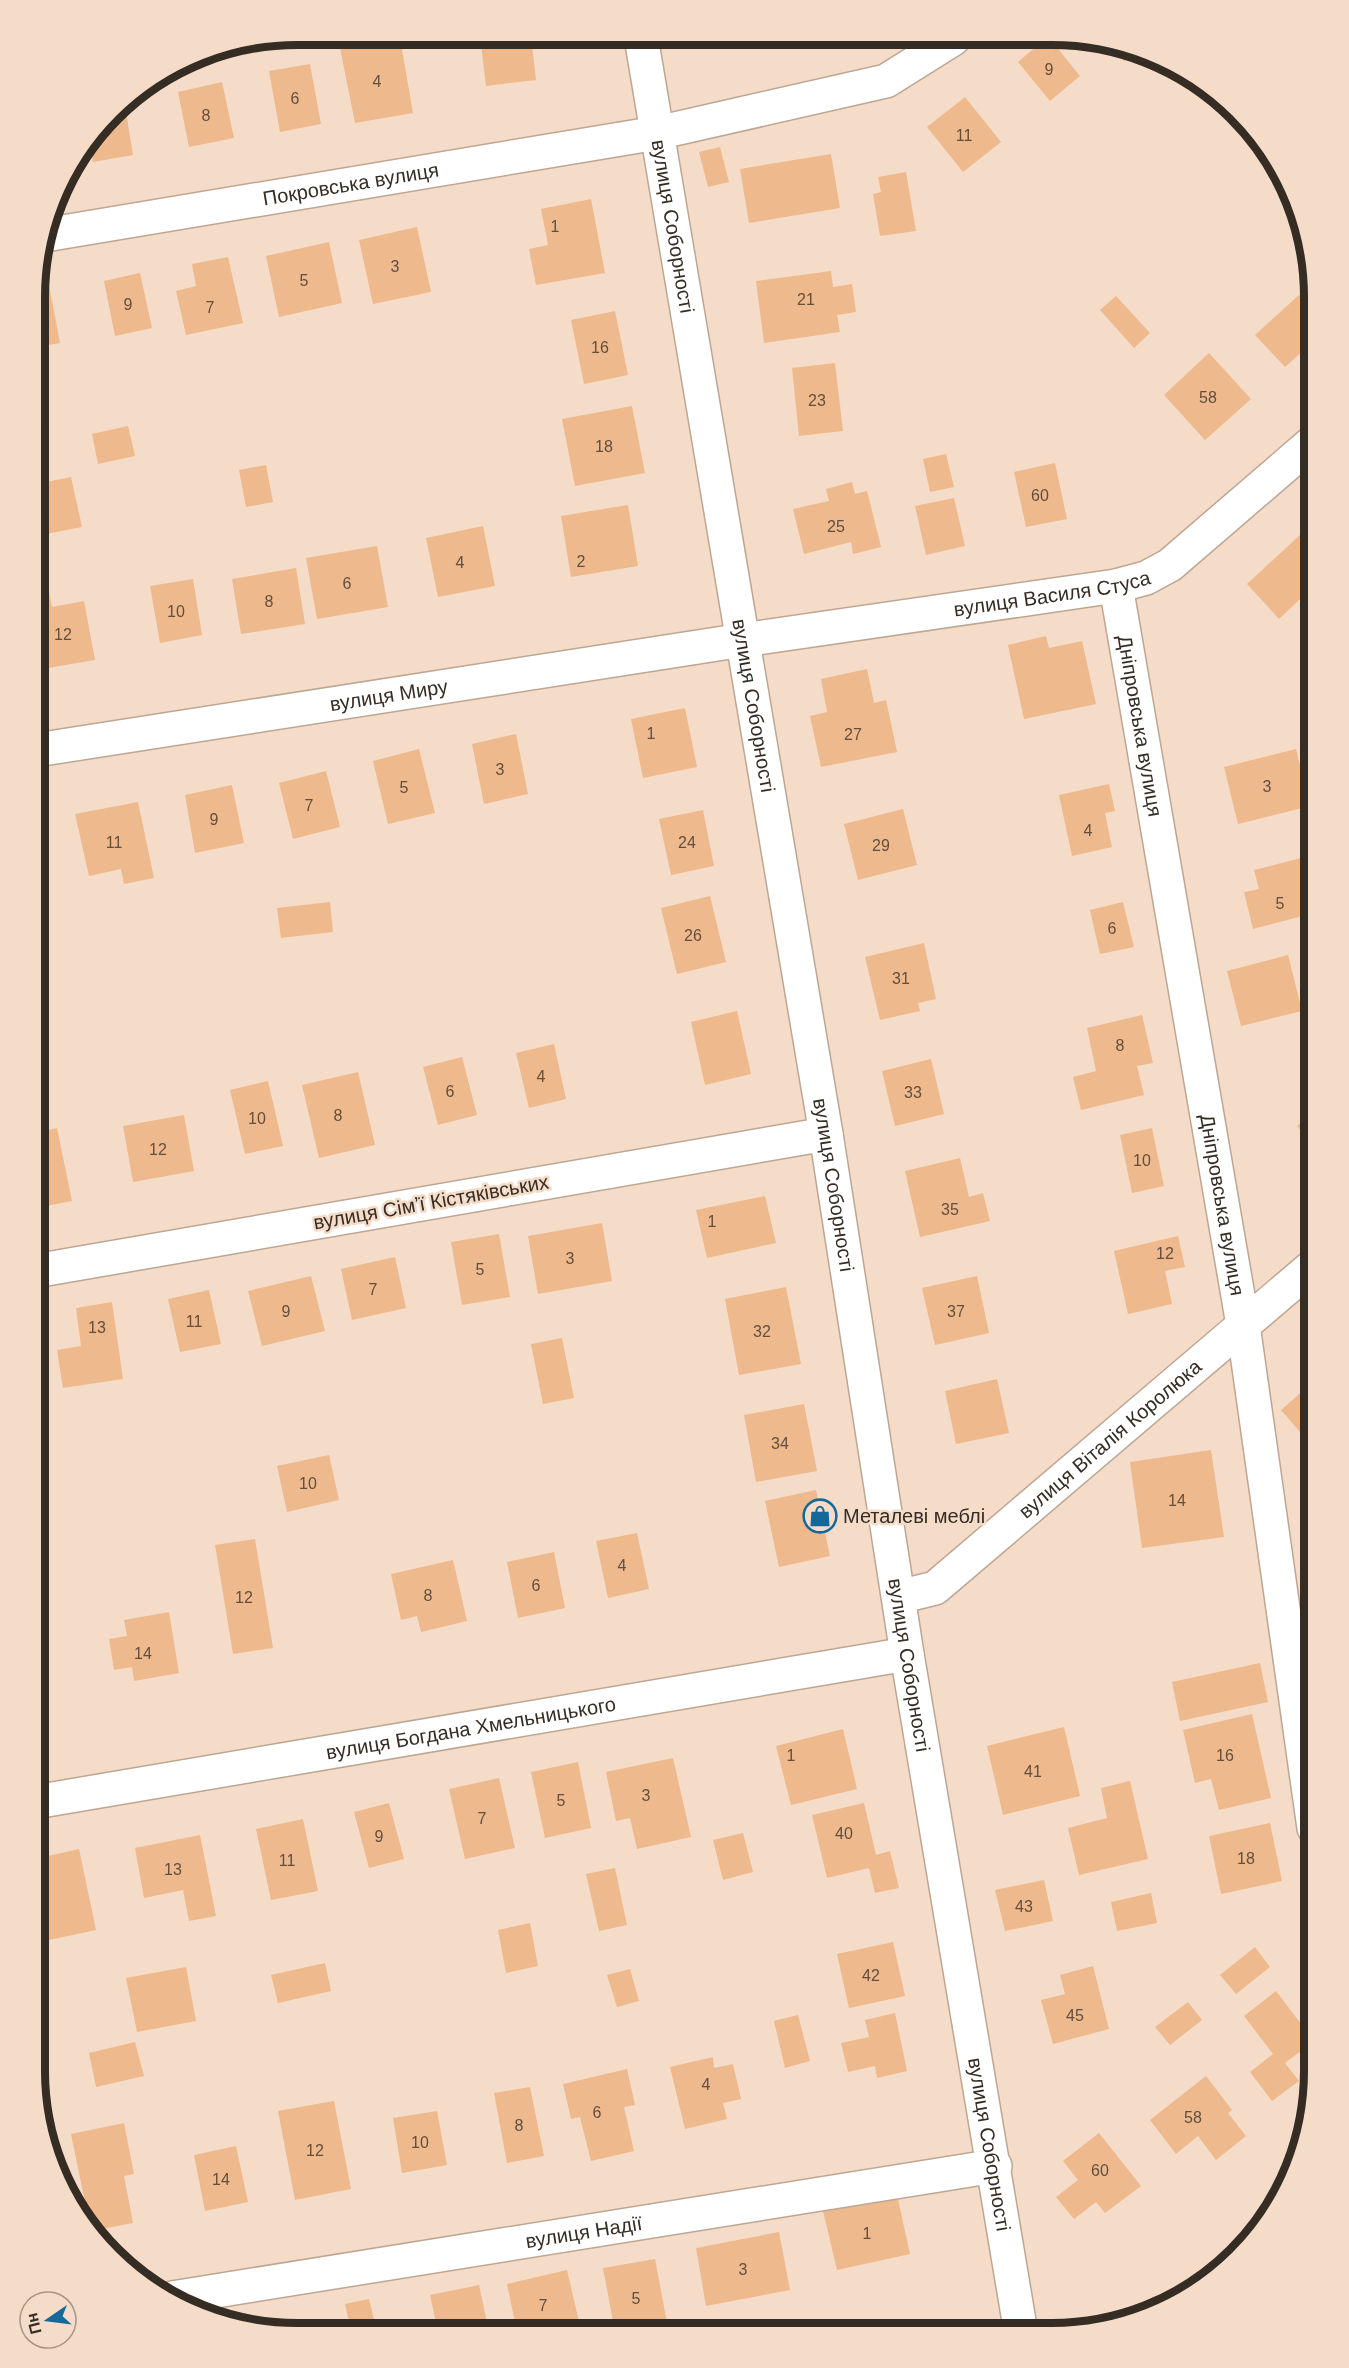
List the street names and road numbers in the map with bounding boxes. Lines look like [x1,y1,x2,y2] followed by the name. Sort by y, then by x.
[647,138,698,315] street label: вулиця Соборності
[261,159,440,210] street label: Покровська вулиця
[952,566,1154,620] street label: вулиця Василя Стуса
[728,617,779,794] street label: вулиця Соборності
[1114,634,1166,818] street label: Дніпровська вулиця
[328,675,449,715] street label: вулиця Миру
[809,1096,858,1273] street label: вулиця Соборності
[1196,1113,1249,1297] street label: Дніпровська вулиця
[312,1170,550,1234] street label: вулиця Сімʼї Кістяківських
[1014,1355,1206,1523] street label: вулиця Віталія Королюка
[884,1577,934,1753] street label: вулиця Соборності
[324,1693,617,1763] street label: вулиця Богдана Хмельницького
[964,2056,1015,2233] street label: вулиця Соборності
[524,2212,644,2252] street label: вулиця Надії

